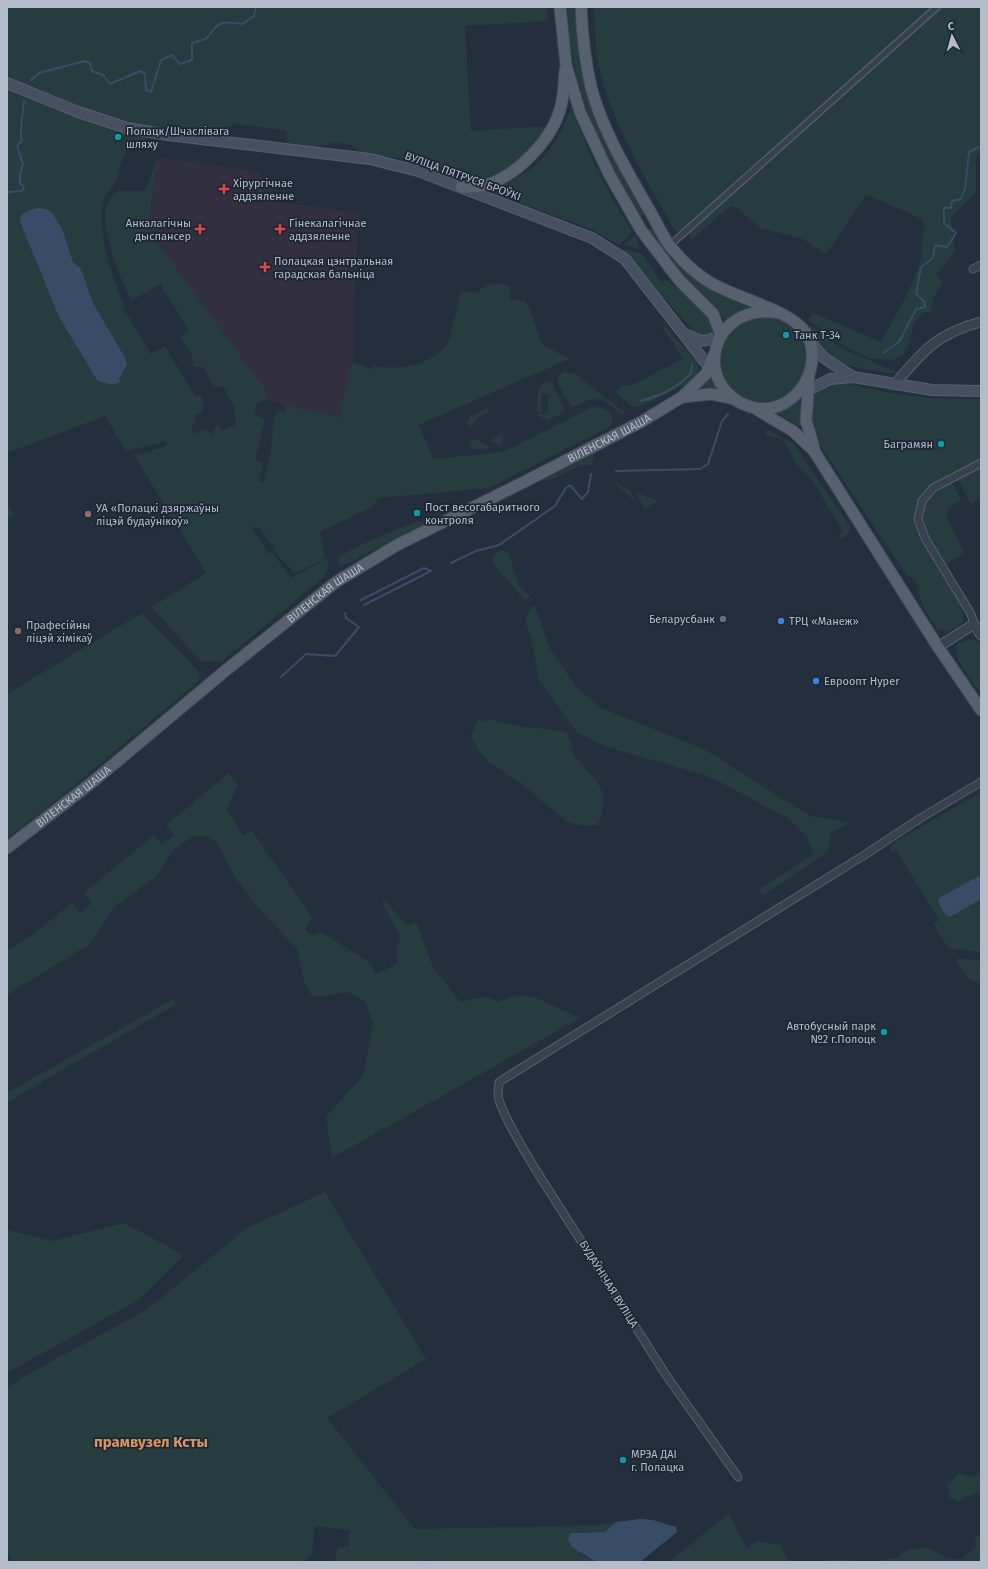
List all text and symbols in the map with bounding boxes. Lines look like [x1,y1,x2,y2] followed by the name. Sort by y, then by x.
[932,16,972,56] north arrow
[947,20,956,33] text: С
[126,125,229,151] place label: Полацк/Шчаслівага шляху
[113,132,123,142] marker: Полацк/Шчаслівага шляху
[403,148,523,204] street label: ВУЛІЦА ПЯТРУСЯ БРОЎКІ
[233,177,294,203] place label: Хірургічнае аддзяленне
[218,183,230,195] marker: Хірургічнае аддзяленне
[126,217,191,243] place label: Анкалагічны дыспансер
[289,217,366,243] place label: Гінекалагічнае аддзяленне
[194,223,206,235] marker: Анкалагічны дыспансер
[274,223,286,235] marker: Гінекалагічнае аддзяленне
[274,255,393,281] place label: Полацкая цэнтральная гарадская бальніца
[259,261,271,273] marker: Полацкая цэнтральная гарадская бальніца
[794,329,841,342] place label: Танк Т-34
[781,330,791,340] marker: Танк Т-34
[565,411,654,466] street label: ВІЛЕНСКАЯ ШАША
[884,438,933,451] place label: Баграмян
[936,439,946,449] marker: Баграмян
[425,501,540,527] place label: Пост весогабаритного контроля
[96,502,219,528] place label: УА «Полацкі дзяржаўны ліцэй будаўнікоў»
[412,508,422,518] marker: Пост весогабаритного контроля
[83,509,93,519] marker: УА «Полацкі дзяржаўны ліцэй будаўнікоў»
[284,560,367,626] street label: ВІЛЕНСКАЯ ШАША
[649,613,715,626] place label: Беларусбанк
[718,614,728,624] marker: Беларусбанк
[789,615,859,628] place label: ТРЦ «Манеж»
[776,616,786,626] marker: ТРЦ «Манеж»
[26,619,93,645] place label: Прафесійны ліцэй хімікаў
[13,626,23,636] marker: Прафесійны ліцэй хімікаў
[824,675,900,688] place label: Евроопт Hyper
[811,676,821,686] marker: Евроопт Hyper
[33,763,114,830] street label: ВІЛЕНСКАЯ ШАША
[787,1020,876,1046] place label: Автобусный парк №2 г.Полоцк
[879,1027,889,1037] marker: Автобусный парк №2 г.Полоцк
[577,1238,642,1331] street label: БУДАЎНІЧАЯ ВУЛІЦА
[94,1433,208,1451] district label: прамвузел Ксты
[631,1448,684,1474] place label: МРЭА ДАІ г. Полацка
[618,1455,628,1465] marker: МРЭА ДАІ г. Полацка

